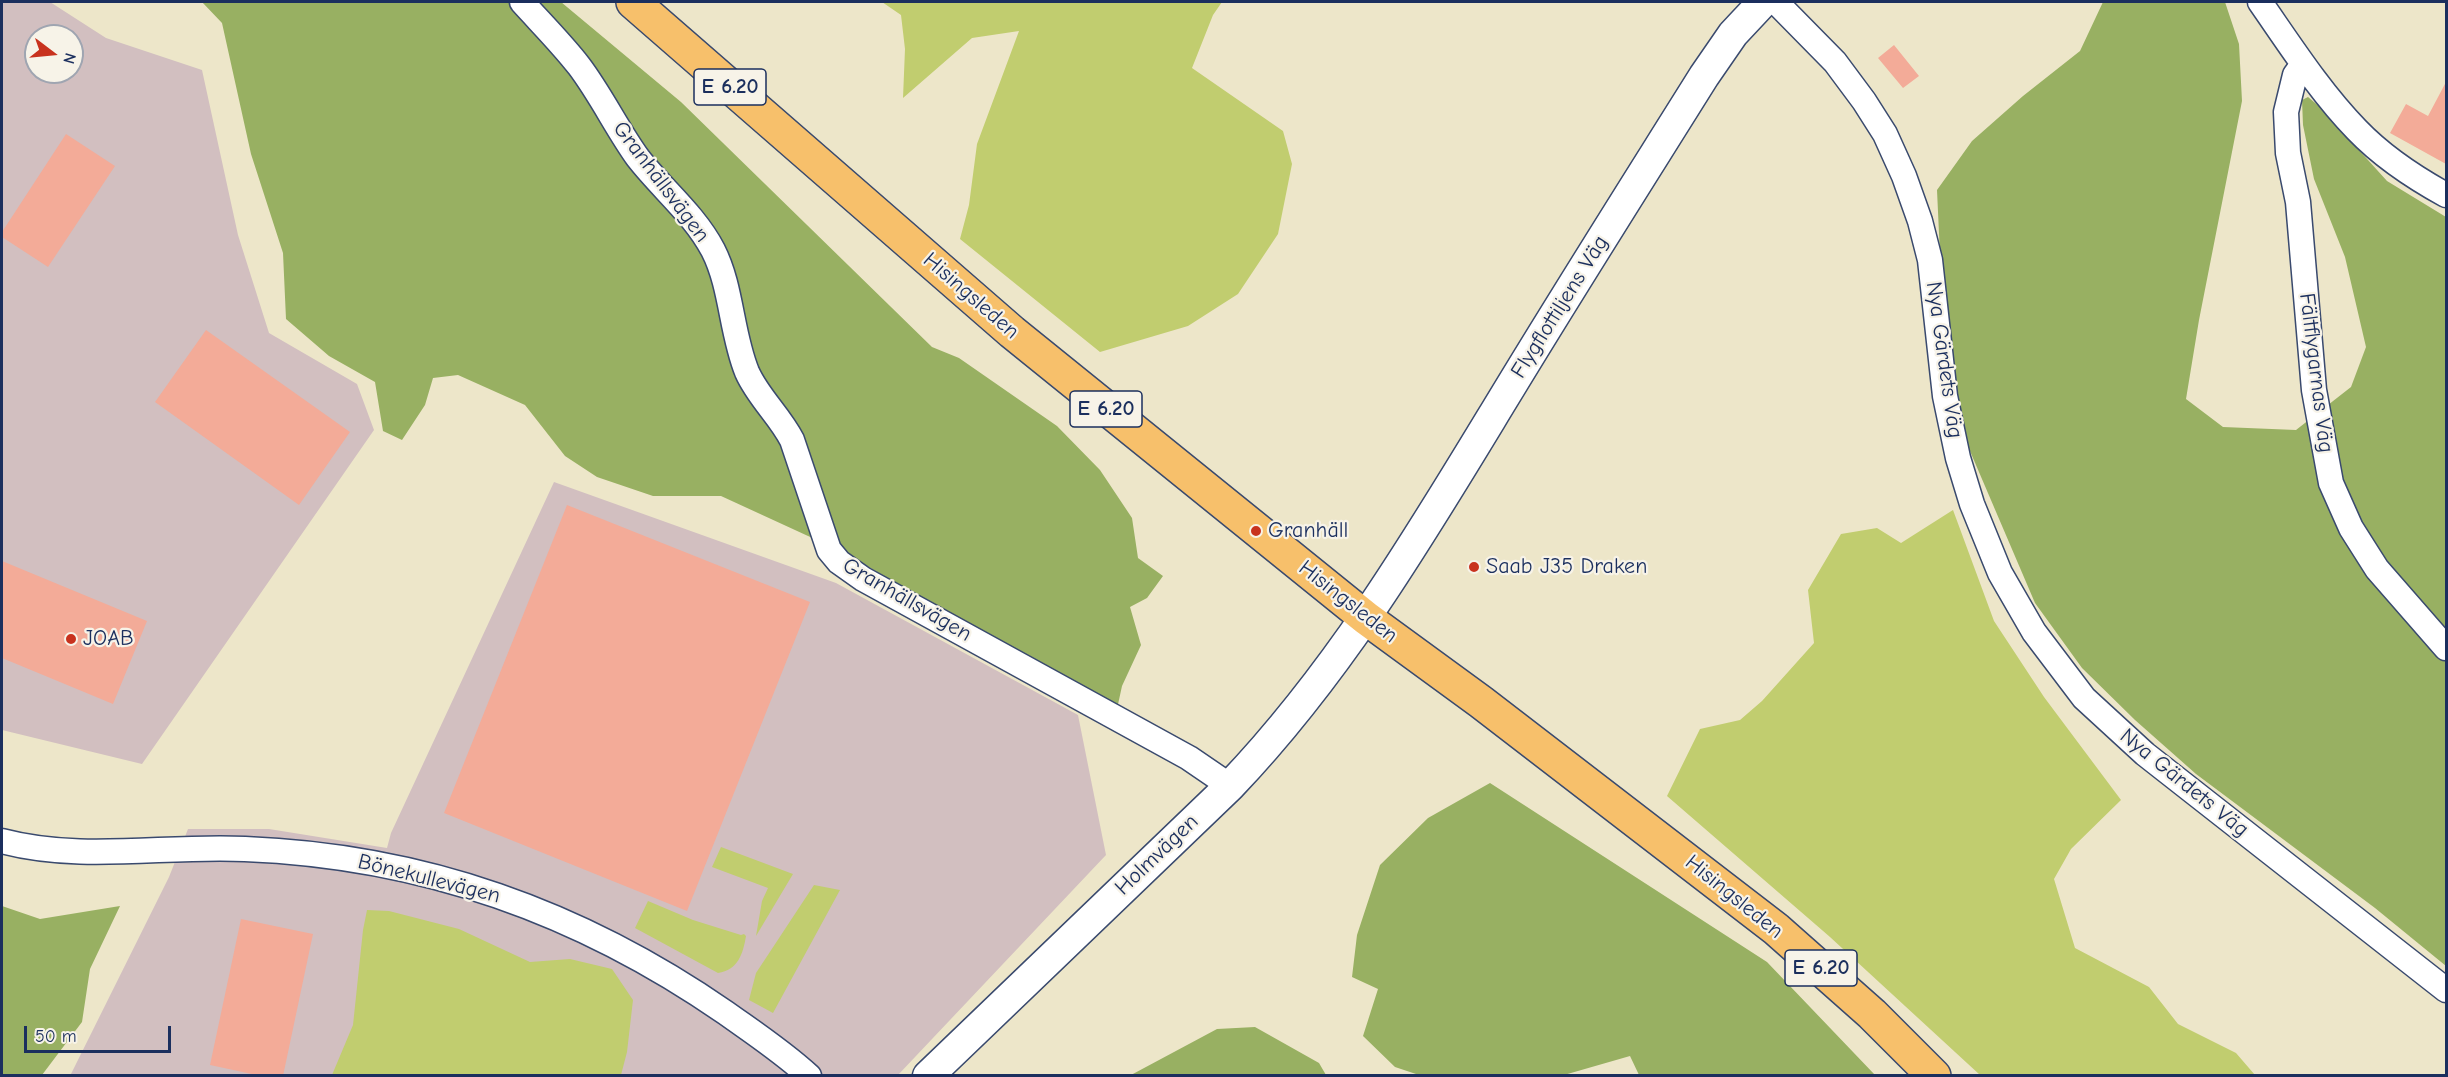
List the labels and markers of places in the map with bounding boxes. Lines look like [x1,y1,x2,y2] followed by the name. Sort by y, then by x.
[1268,518,1348,544] place label: Granhäll
[1249,524,1263,538] marker: Granhäll
[1486,554,1647,580] place label: Saab J35 Draken
[1467,560,1481,574] marker: Saab J35 Draken
[83,626,134,652] place label: JOAB
[64,632,78,646] marker: JOAB

